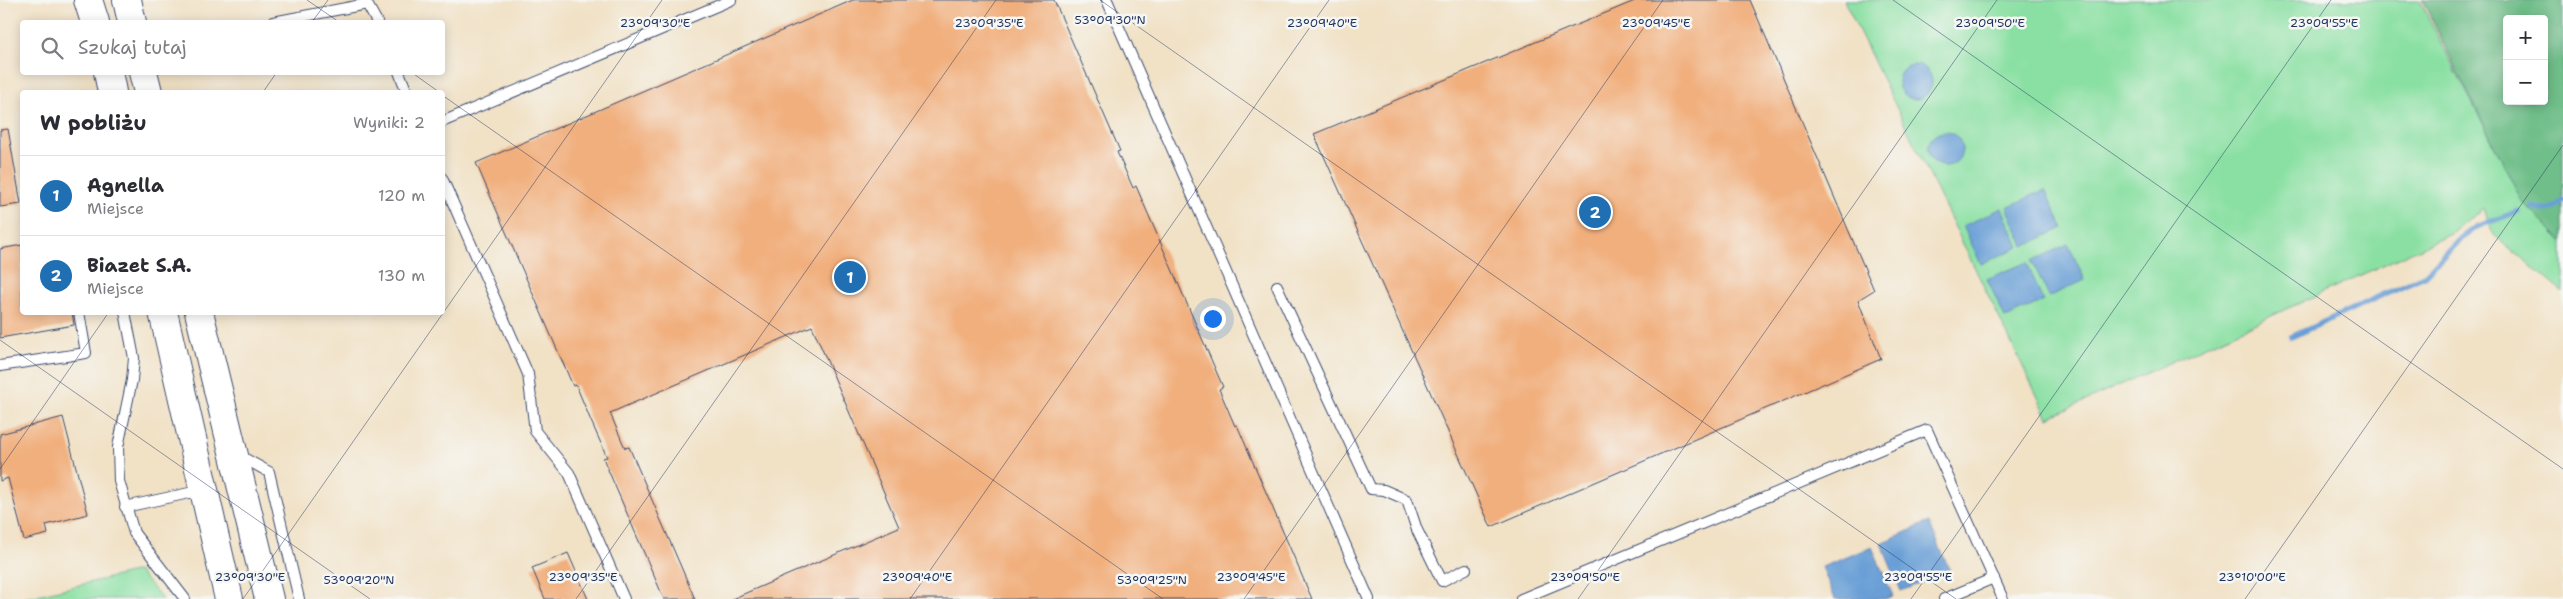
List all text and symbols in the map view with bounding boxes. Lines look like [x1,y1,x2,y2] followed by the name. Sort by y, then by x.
[1074,12,1146,28] text: 53°09'30"N
[620,15,690,31] text: 23°09'30"E
[954,15,1024,31] text: 23°09'35"E
[1287,15,1357,31] text: 23°09'40"E
[1621,15,1691,31] text: 23°09'45"E
[1955,15,2025,31] text: 23°09'50"E
[2290,15,2358,31] text: 23°09'55"E
[2503,15,2548,105] map controls
[2503,15,2548,60] button: +
[20,20,445,75] search box
[38,34,66,62] icon: search
[78,35,187,60] text: Szukaj tutaj
[2503,60,2548,105] button: −
[40,109,147,137] text: W pobliżu
[353,112,425,133] text: Wyniki: 2
[87,173,164,198] text: Agnella
[52,185,60,206] text: 1
[378,185,425,206] text: 120 m
[1579,193,1611,231] pin: 2
[87,198,144,219] text: Miejsce
[87,253,192,278] text: Biazet S.A.
[834,258,866,296] pin: 1
[50,265,62,286] text: 2
[378,265,425,286] text: 130 m
[87,278,144,299] text: Miejsce
[1200,306,1226,332] your location
[215,569,285,585] text: 23°09'30"E
[548,569,618,585] text: 23°09'35"E
[882,569,952,585] text: 23°09'40"E
[1216,569,1286,585] text: 23°09'45"E
[1550,569,1620,585] text: 23°09'50"E
[1884,569,1952,585] text: 23°09'55"E
[2218,569,2286,585] text: 23°10'00"E
[323,572,395,588] text: 53°09'20"N
[1117,572,1187,588] text: 53°09'25"N

